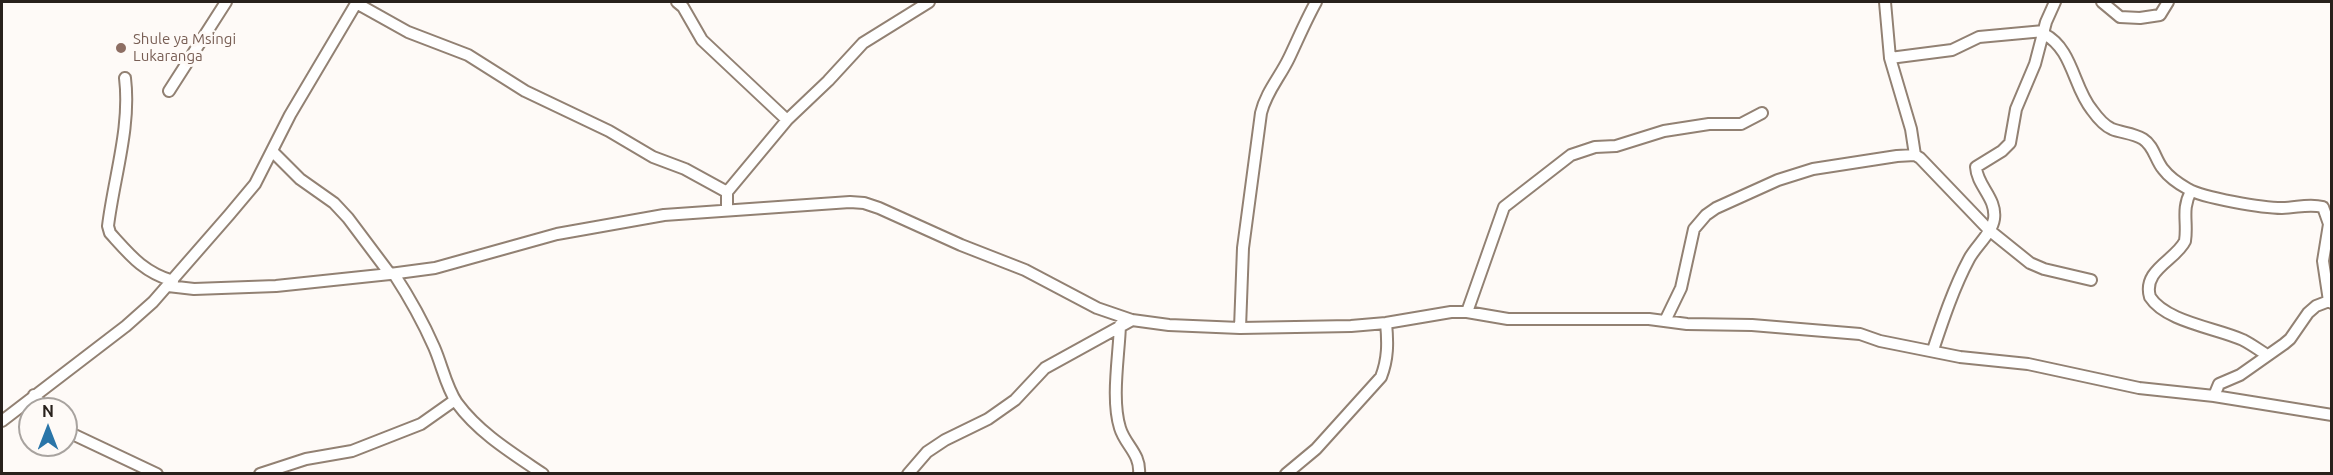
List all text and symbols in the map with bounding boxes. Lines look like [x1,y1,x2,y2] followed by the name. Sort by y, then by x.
[133,30,236,65] place label: Shule ya Msingi Lukaranga
[114,41,128,55] marker: Shule ya Msingi Lukaranga
[18,397,78,457] north arrow
[42,402,54,420] text: N

